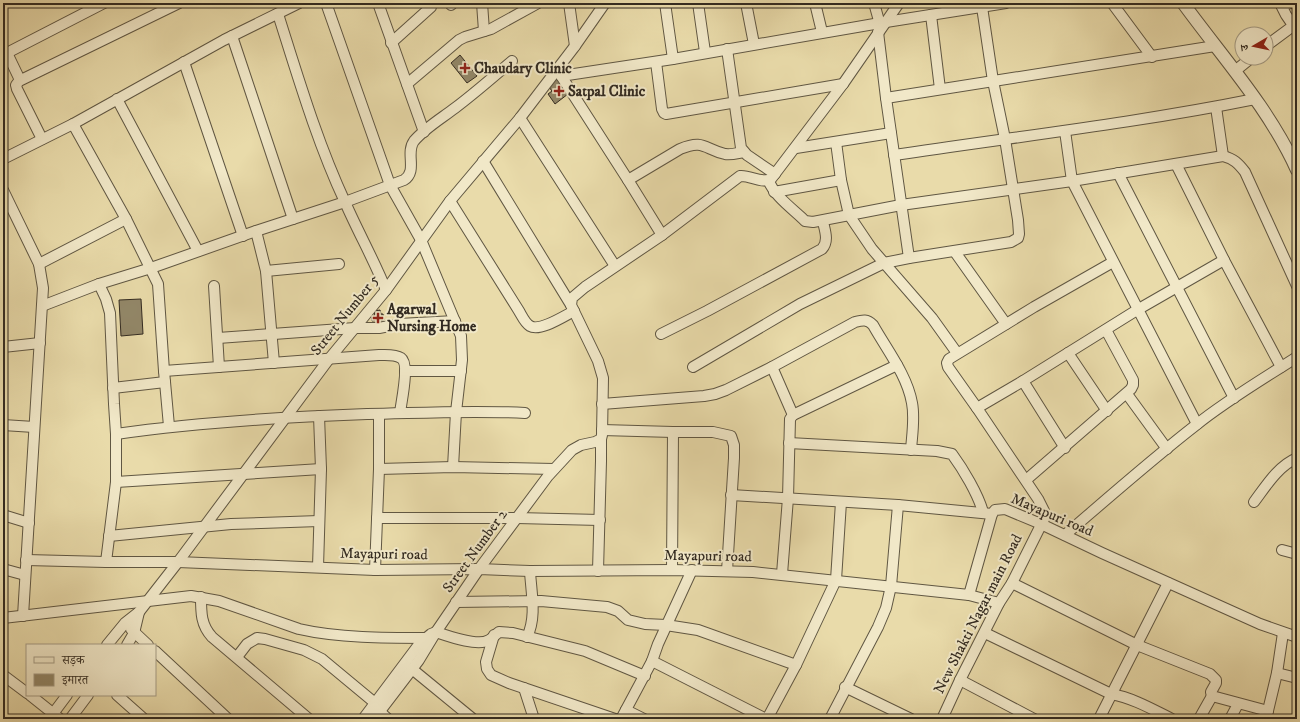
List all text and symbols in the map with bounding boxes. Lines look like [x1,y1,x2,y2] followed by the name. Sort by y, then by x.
[1234,26,1274,66] north arrow
[1238,42,1253,52] text: उ
[474,59,572,78] place label: Chaudary Clinic
[459,62,471,74] marker: Chaudary Clinic
[568,82,646,101] place label: Satpal Clinic
[553,85,565,97] marker: Satpal Clinic
[307,270,384,359] street label: Street Number 5
[386,300,477,336] place label: Agarwal Nursing Home
[372,312,384,324] marker: Agarwal Nursing Home
[1008,489,1097,541] street label: Mayapuri road
[438,505,512,596] street label: Street Number 2
[929,530,1027,697] street label: New Shakti Nagar main Road
[340,544,429,564] street label: Mayapuri road
[664,546,753,566] street label: Mayapuri road
[26,644,156,696] legend
[61,653,86,668] text: सड़क
[61,673,89,688] text: इमारत

